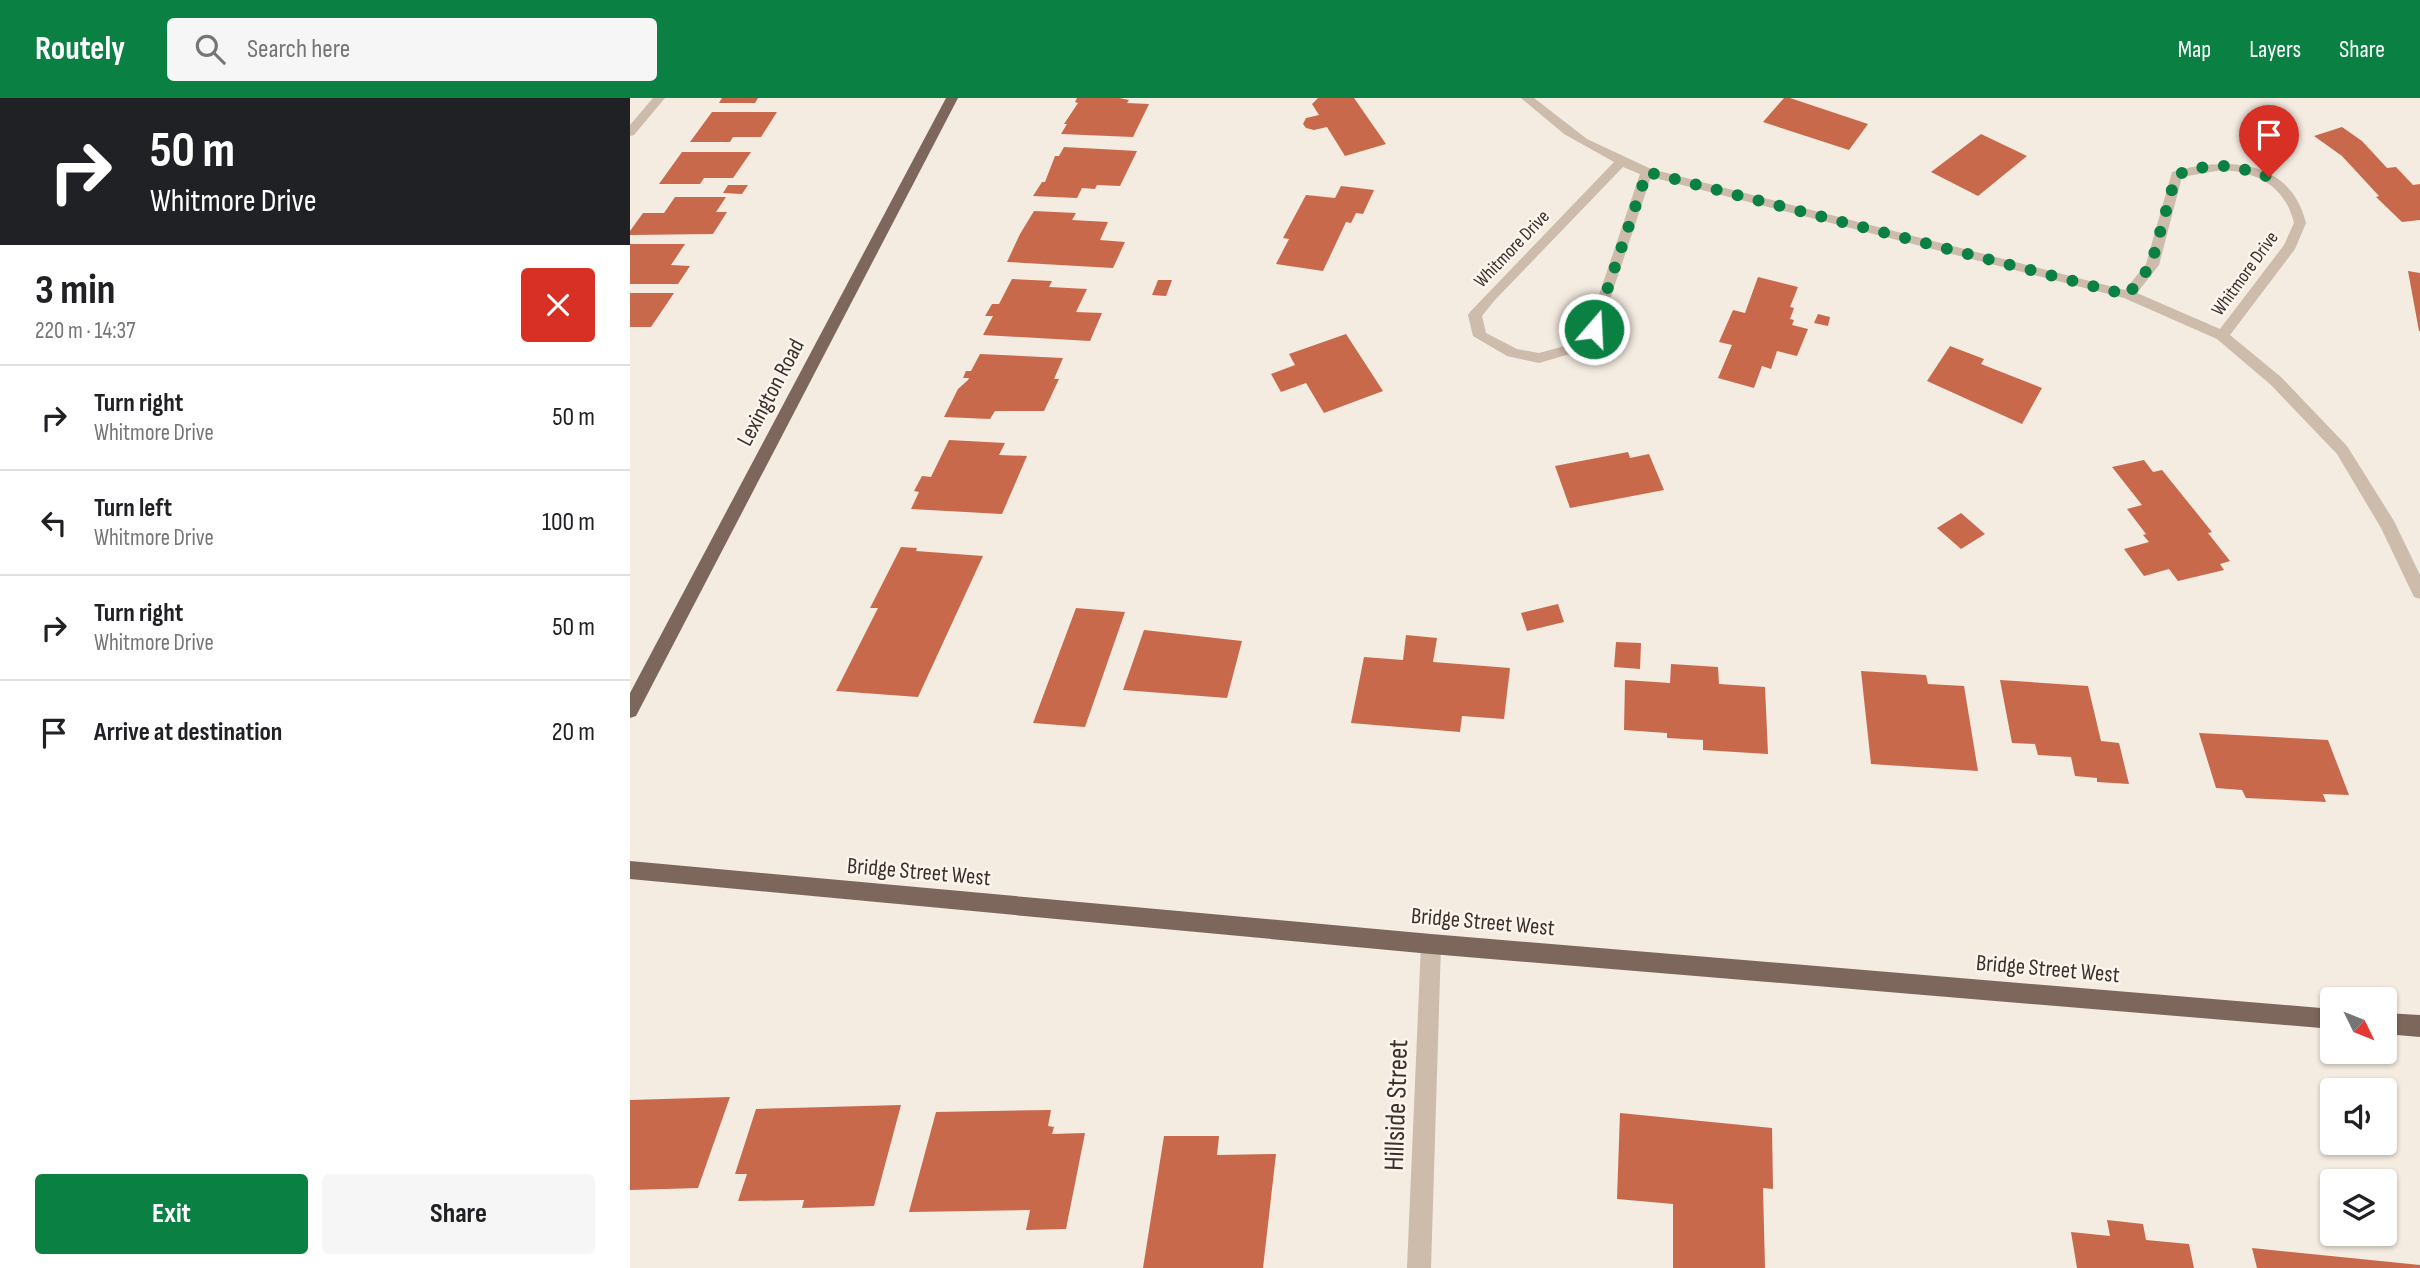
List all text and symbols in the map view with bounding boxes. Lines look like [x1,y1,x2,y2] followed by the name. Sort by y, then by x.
[167,18,657,81] search box
[35,29,125,69] text: Routely
[191,30,229,68] icon: search
[247,34,350,65] text: Search here
[2178,35,2211,64] text: Map
[2249,35,2301,64] text: Layers
[2339,35,2385,64] text: Share
[2239,105,2299,177] pin
[2250,116,2288,154] icon: arrive
[150,122,235,181] text: 50 m
[35,126,126,217] icon: right
[150,182,317,221] text: Whitmore Drive
[1469,205,1555,293] street label: Whitmore Drive
[2207,227,2284,321] street label: Whitmore Drive
[35,265,115,316] text: 3 min
[521,268,595,342] button: close
[1557,292,1631,366] position arrow
[35,317,135,345] text: 220 m · 14:37
[731,334,811,451] street label: Lexington Road
[94,388,183,419] text: Turn right
[35,399,73,437] icon: right
[552,402,595,433] text: 50 m
[94,419,214,447] text: Whitmore Drive
[94,493,172,524] text: Turn left
[35,504,73,542] icon: left
[542,507,595,538] text: 100 m
[94,524,214,552] text: Whitmore Drive
[94,598,183,629] text: Turn right
[35,609,73,647] icon: right
[552,612,595,643] text: 50 m
[94,629,214,657] text: Whitmore Drive
[35,714,73,752] icon: arrive
[94,717,282,748] text: Arrive at destination
[552,717,595,748] text: 20 m
[846,852,992,892] street label: Bridge Street West
[1410,902,1556,942] street label: Bridge Street West
[1975,949,2121,989] street label: Bridge Street West
[2320,987,2398,1064] north arrow
[2320,987,2397,1246] map controls
[1378,1039,1415,1171] street label: Hillside Street
[2320,1078,2397,1155] button: sound
[2320,1169,2397,1246] button: layers
[35,1174,308,1254] button: Exit
[322,1174,595,1254] button: Share

